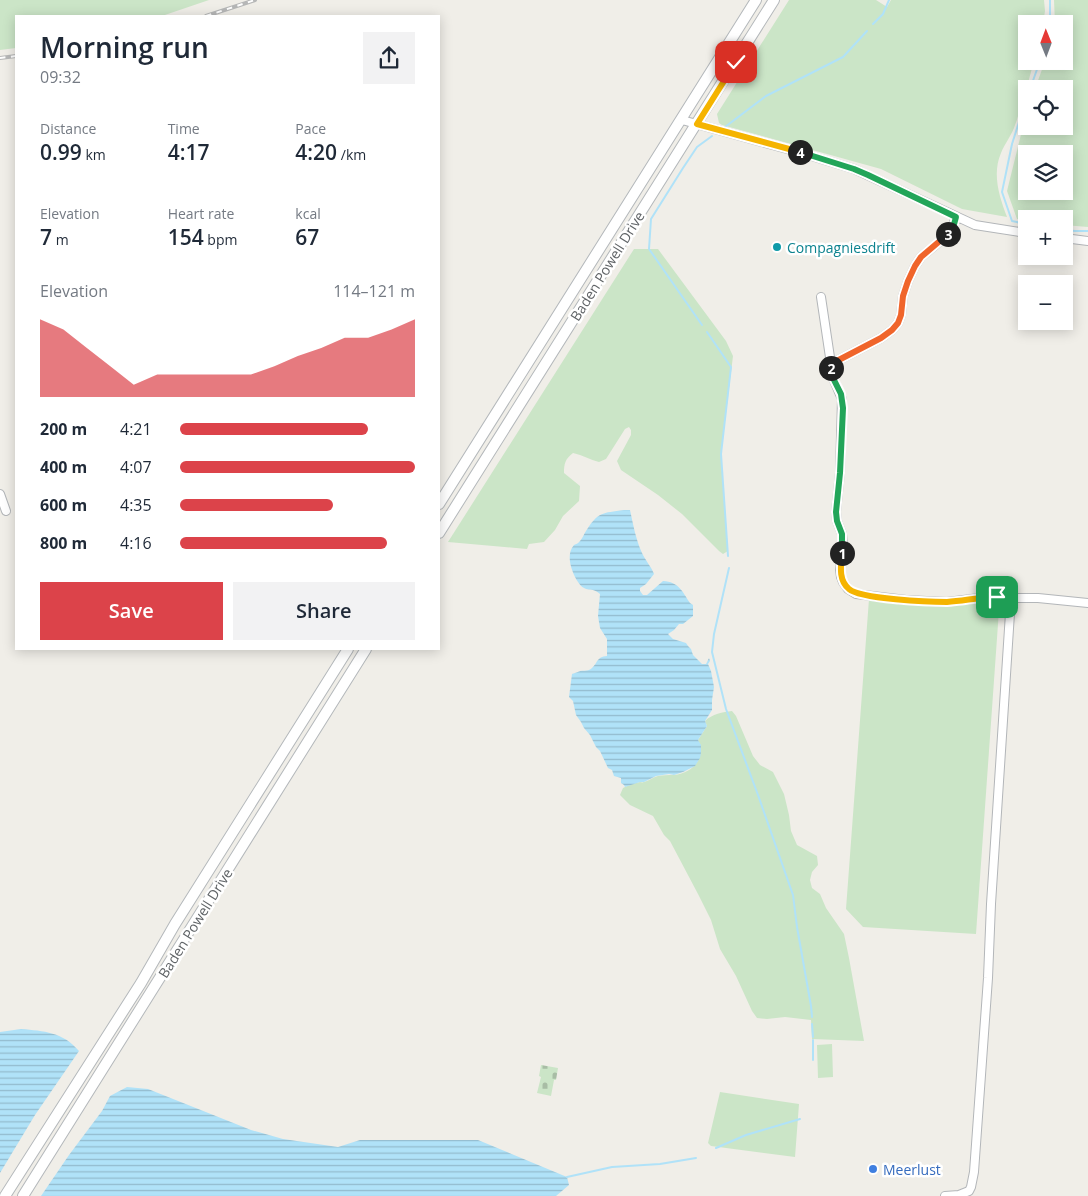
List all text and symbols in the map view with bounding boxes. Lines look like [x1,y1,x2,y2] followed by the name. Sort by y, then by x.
[1018,15,1072,70] north arrow
[1018,15,1073,330] map controls
[40,28,209,66] text: Morning run
[363,32,415,84] button: share
[715,41,757,83] pin
[722,48,750,76] icon: check
[40,66,81,88] text: 09:32
[1018,80,1073,135] button: locate
[40,119,96,138] text: Distance
[168,119,200,138] text: Time
[295,119,326,138] text: Pace
[40,138,82,166] text: 0.99
[168,138,209,166] text: 4:17
[295,138,337,166] text: 4:20
[788,140,812,164] pin: 4
[796,143,805,162] text: 4
[82,145,106,164] text: km
[337,145,366,164] text: /km
[1018,145,1073,200] button: layers
[40,204,99,223] text: Elevation
[168,204,234,223] text: Heart rate
[295,204,321,223] text: kcal
[566,207,649,324] street label: Baden Powell Drive
[1018,210,1073,265] button: +
[936,222,960,246] pin: 3
[40,223,52,251] text: 7
[168,223,204,251] text: 154
[295,223,319,251] text: 67
[944,225,953,244] text: 3
[52,230,69,249] text: m
[204,230,237,249] text: bpm
[787,238,895,257] place label: Compagniesdrift
[771,241,783,253] marker: Compagniesdrift
[1018,275,1073,330] button: −
[40,280,108,302] text: Elevation
[333,280,415,302] text: 114–121 m
[818,356,844,380] pin: 2
[827,359,836,378] text: 2
[40,418,87,440] text: 200 m
[120,418,152,440] text: 4:21
[40,456,87,478] text: 400 m
[120,456,152,478] text: 4:07
[40,494,87,516] text: 600 m
[120,494,152,516] text: 4:35
[40,532,87,554] text: 800 m
[120,532,152,554] text: 4:16
[830,540,854,566] pin: 1
[838,544,847,563] text: 1
[976,576,1018,618] pin
[40,582,223,640] button: Save
[233,582,415,640] button: Share
[983,583,1011,611] icon: arrive
[154,864,237,981] street label: Baden Powell Drive
[883,1160,941,1179] place label: Meerlust
[867,1163,879,1175] marker: Meerlust

